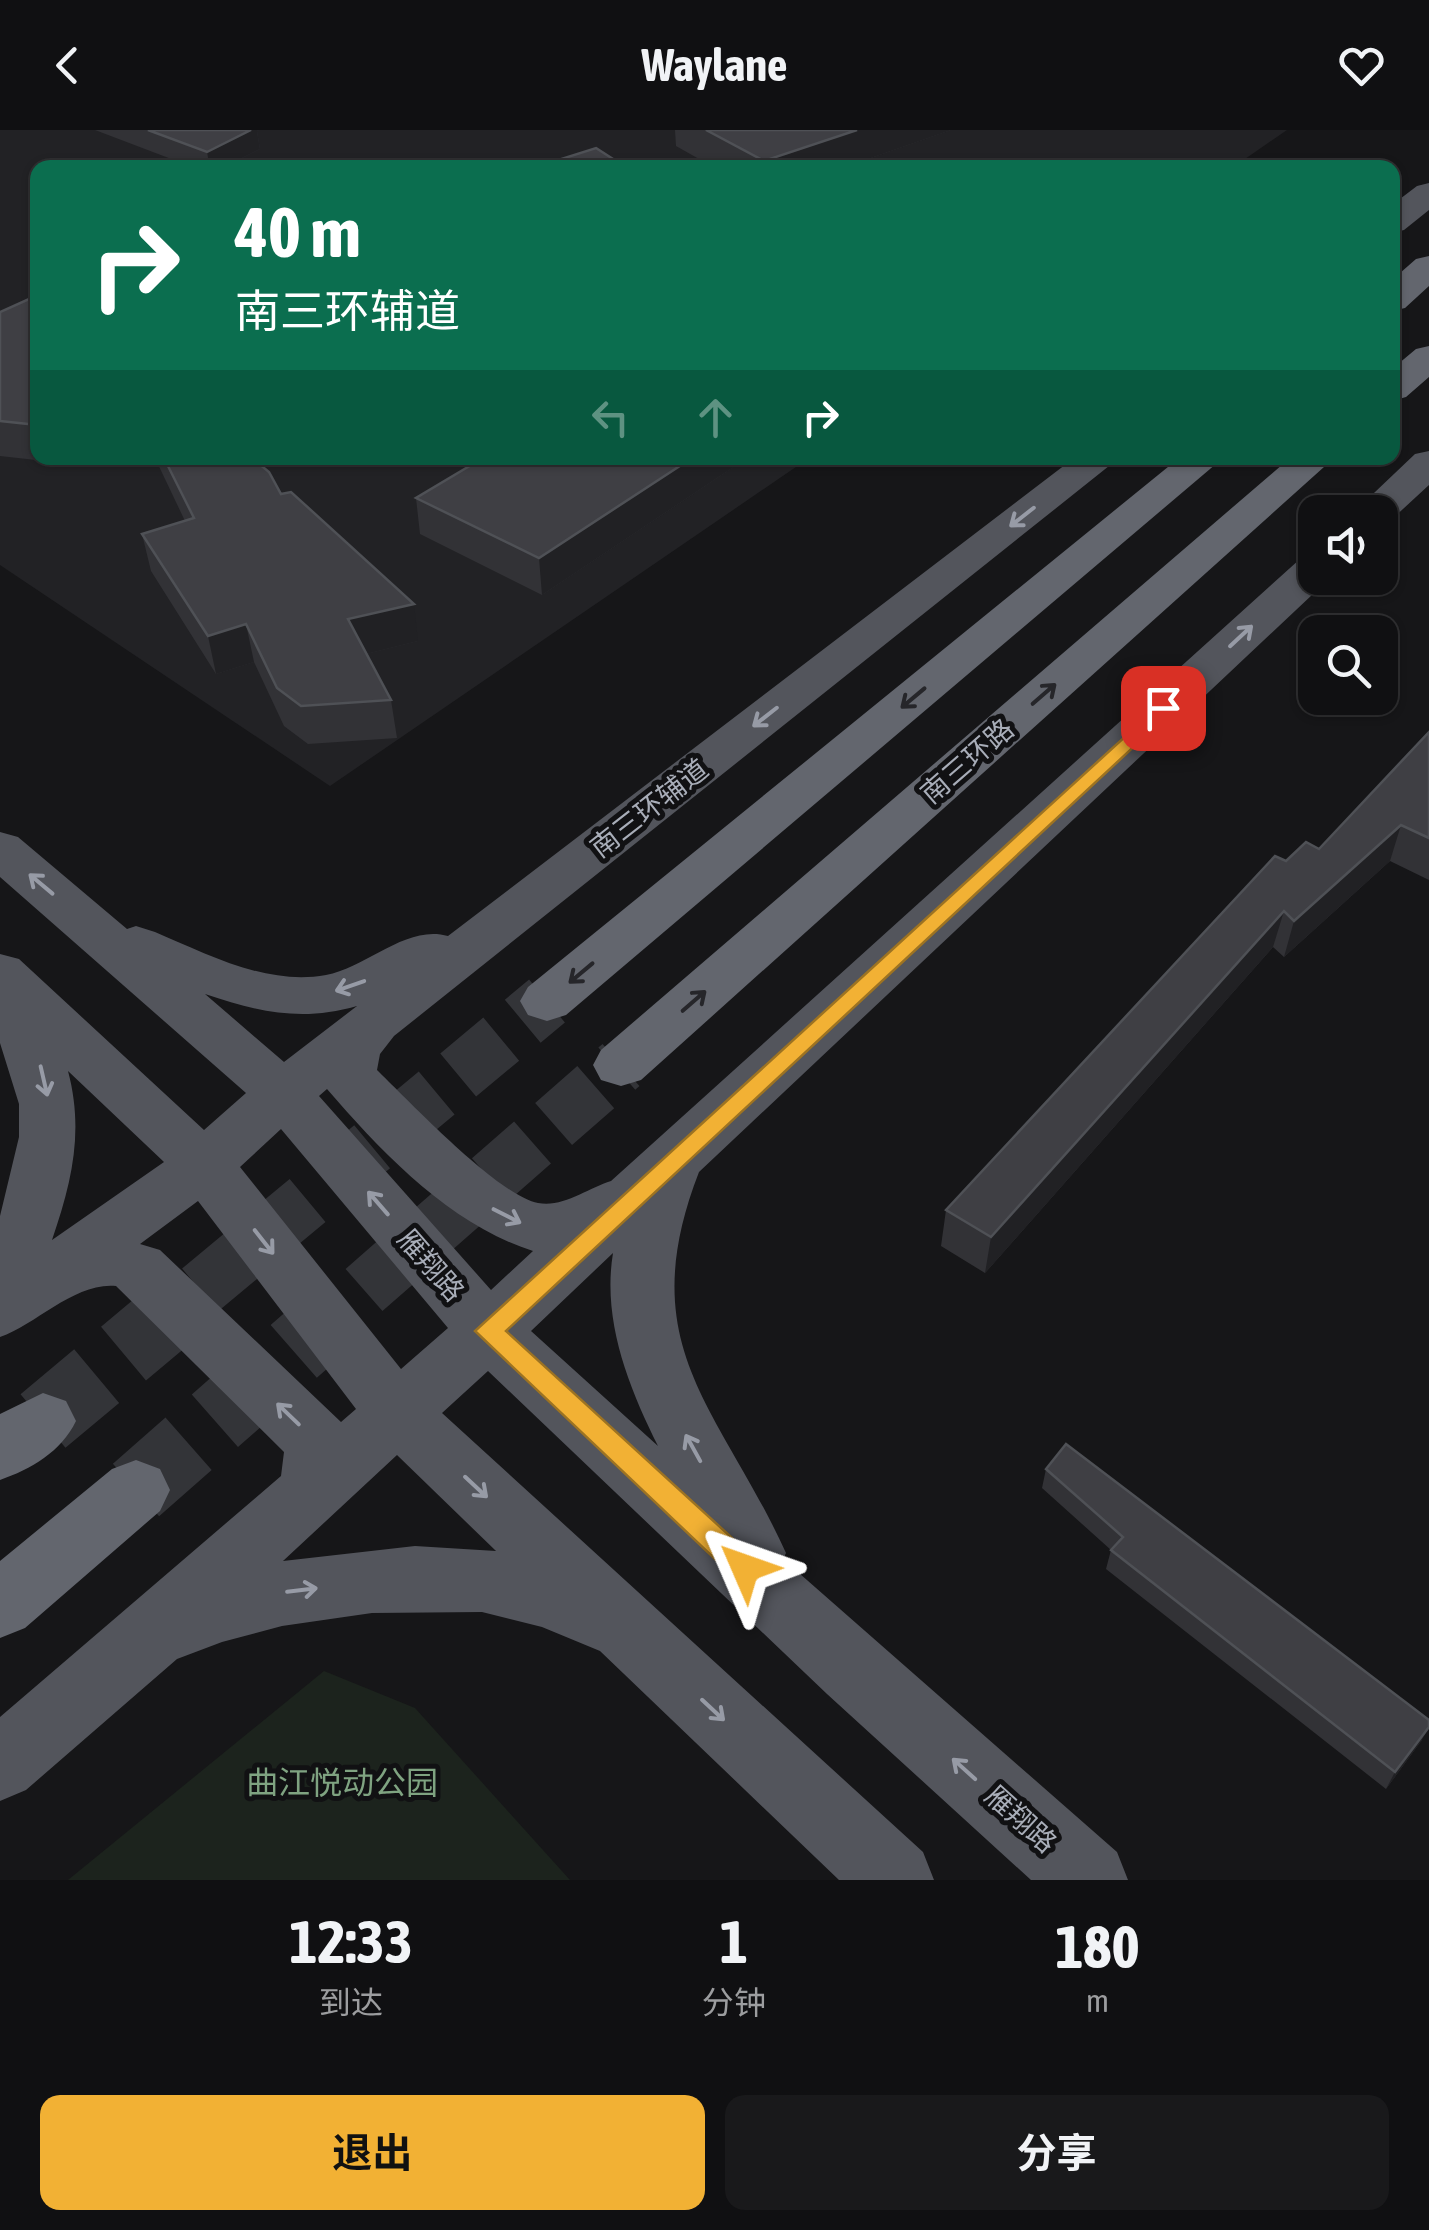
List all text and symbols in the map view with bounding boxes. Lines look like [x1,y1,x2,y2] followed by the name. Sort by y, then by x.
[40,38,95,93] icon: back
[1334,38,1389,93] icon: heart
[642,39,787,91] text: Waylane
[235,192,361,272] text: 40 m
[70,200,200,330] icon: right
[235,285,460,337] text: 南三环辅道
[583,390,638,445] icon: left
[688,390,743,445] icon: ahead
[793,390,848,445] icon: right
[1298,495,1398,715] map controls
[1298,495,1398,595] button: sound
[1009,507,1036,528] one-way arrow
[1298,615,1398,715] button: search
[1228,625,1253,648] one-way arrow
[1121,666,1206,751] pin
[1136,681,1191,736] icon: arrive
[1031,683,1056,706] one-way arrow
[900,687,926,709] one-way arrow
[753,706,779,728] one-way arrow
[914,712,1020,810] street label: 南三环路
[584,752,714,864] street label: 南三环辅道
[29,873,54,896] one-way arrow
[569,961,595,983] one-way arrow
[335,979,367,997] one-way arrow
[681,990,706,1013] one-way arrow
[36,1065,54,1097] one-way arrow
[367,1191,390,1216] one-way arrow
[491,1207,521,1226] one-way arrow
[391,1223,471,1307] street label: 雁翔路
[252,1229,274,1255] one-way arrow
[276,1403,301,1426] one-way arrow
[683,1434,703,1463] one-way arrow
[463,1475,488,1498] one-way arrow
[693,1516,797,1620] position arrow
[285,1580,317,1599] one-way arrow
[700,1698,725,1721] one-way arrow
[952,1757,977,1780] one-way arrow
[246,1764,438,1801] park label: 曲江悦动公园
[979,1779,1063,1859] street label: 雁翔路
[289,1907,413,1976] text: 12:33
[720,1907,748,1976] text: 1
[1055,1912,1140,1981] text: 180
[1086,1982,1109,2019] text: m
[319,1984,383,2021] text: 到达
[702,1984,766,2021] text: 分钟
[40,2095,705,2210] button: 退出
[725,2095,1389,2210] button: 分享

